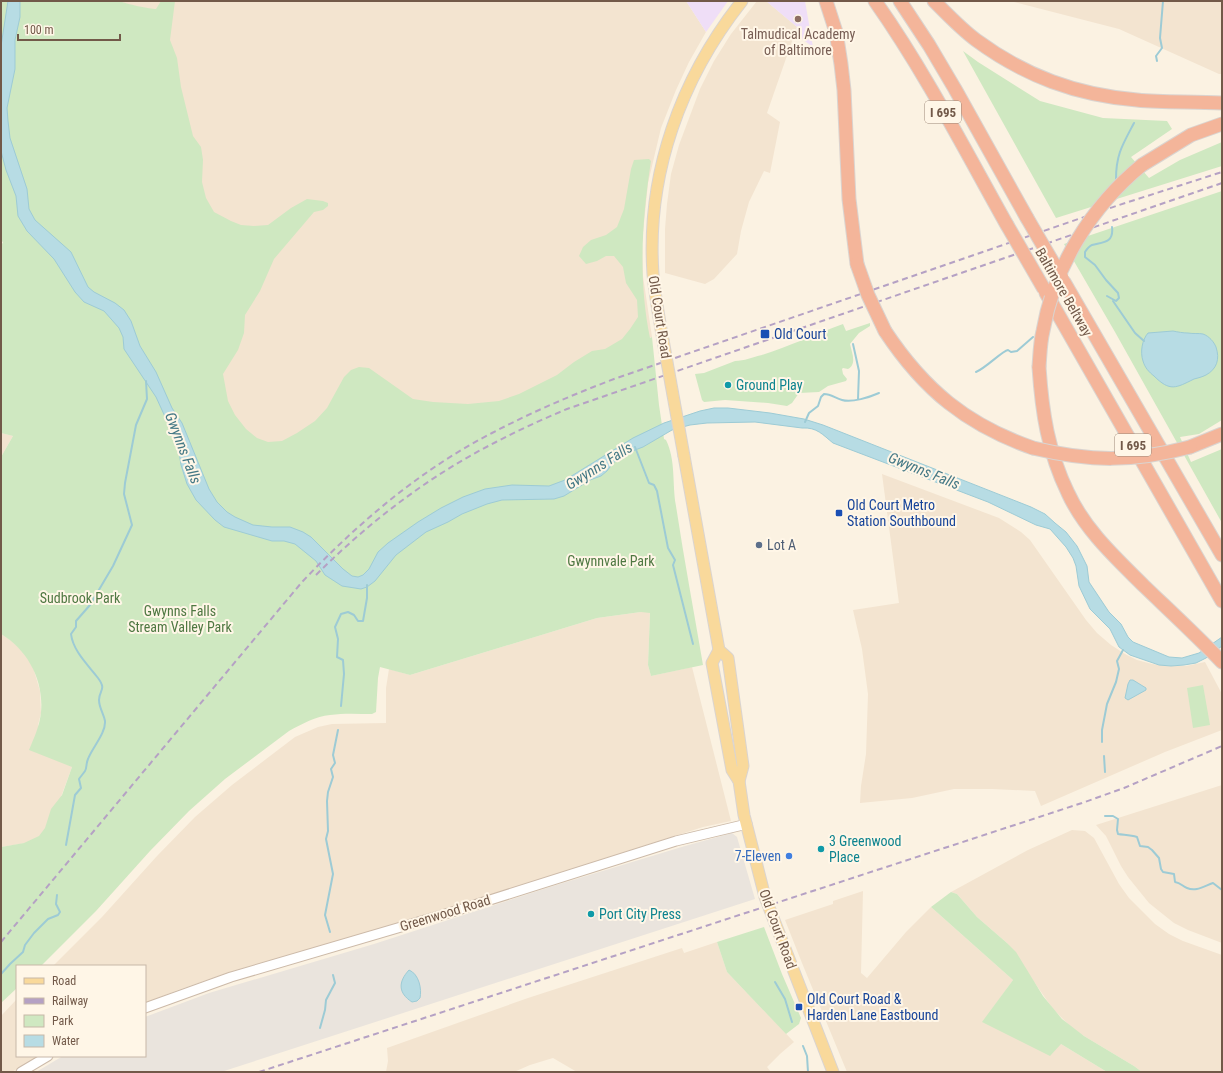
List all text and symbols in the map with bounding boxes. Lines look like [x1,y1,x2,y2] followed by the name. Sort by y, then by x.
[793,14,803,24] marker: Talmudical Academy of Baltimore
[18,16,120,42] scale bar
[24,23,54,37] text: 100 m
[741,26,855,58] place label: Talmudical Academy of Baltimore
[925,101,961,123] road number: I 695
[1032,245,1096,339] street label: Baltimore Beltway
[646,274,674,360] street label: Old Court Road
[774,326,826,342] place label: Old Court
[759,328,771,340] marker: Old Court
[736,377,803,393] place label: Ground Play
[723,380,733,390] marker: Ground Play
[161,410,205,487] water label: Gwynns Falls
[1115,434,1151,456] road number: I 695
[562,438,636,494] water label: Gwynns Falls
[886,449,963,494] water label: Gwynns Falls
[847,497,956,529] place label: Old Court Metro Station Southbound
[834,508,844,518] marker: Old Court Metro Station Southbound
[767,537,796,553] place label: Lot A
[754,540,764,550] marker: Lot A
[567,553,655,569] park label: Gwynnvale Park
[40,590,121,606] park label: Sudbrook Park
[128,603,233,635] park label: Gwynns Falls Stream Valley Park
[829,833,902,865] place label: 3 Greenwood Place
[816,844,826,854] marker: 3 Greenwood Place
[735,848,781,864] place label: 7-Eleven
[784,851,794,861] marker: 7-Eleven
[756,887,800,971] street label: Old Court Road
[398,892,492,934] street label: Greenwood Road
[599,906,681,922] place label: Port City Press
[586,909,596,919] marker: Port City Press
[16,965,146,1057] legend
[52,974,76,988] text: Road
[807,991,939,1023] place label: Old Court Road & Harden Lane Eastbound
[52,994,88,1008] text: Railway
[794,1002,804,1012] marker: Old Court Road & Harden Lane Eastbound
[52,1014,74,1028] text: Park
[52,1034,80,1048] text: Water

